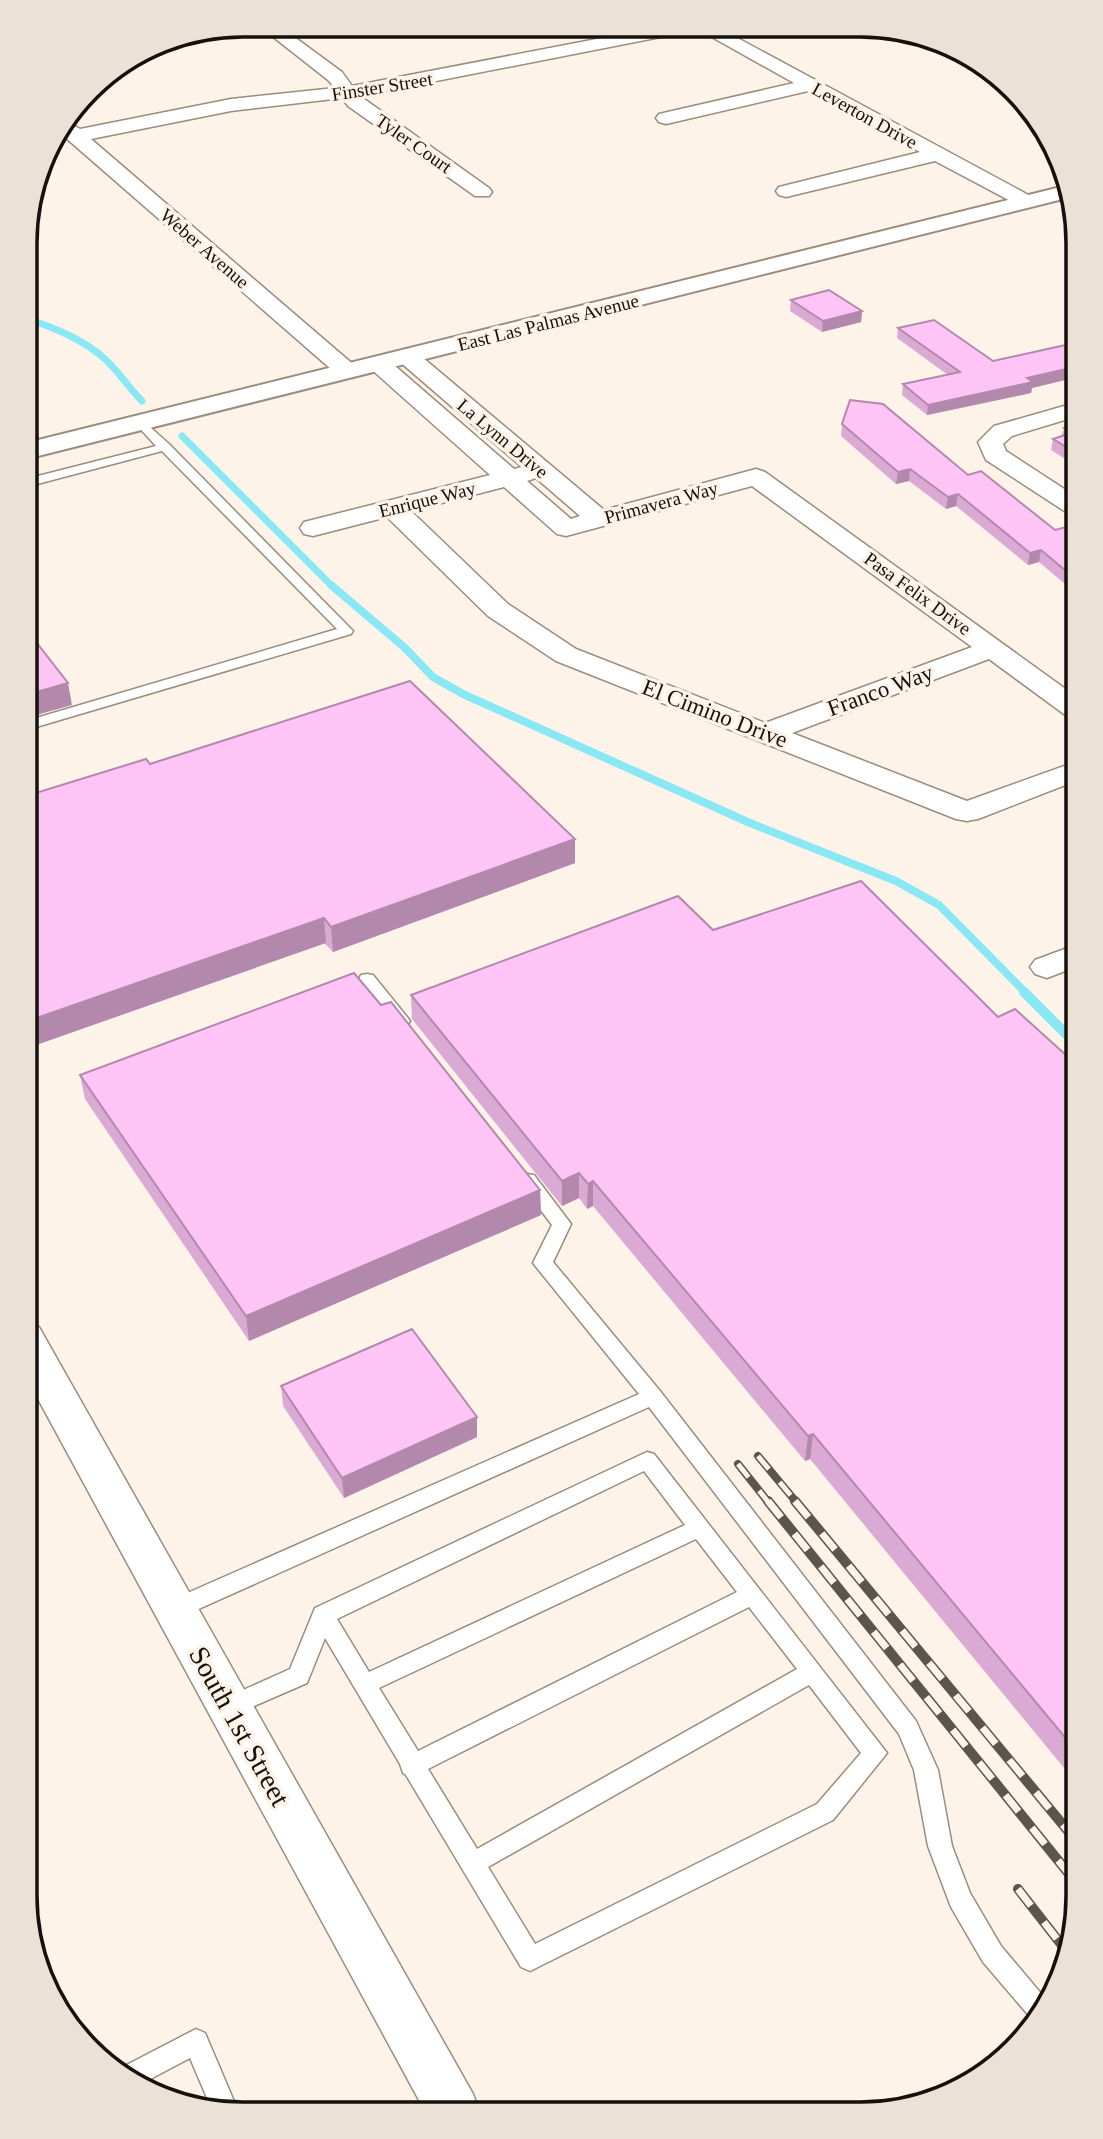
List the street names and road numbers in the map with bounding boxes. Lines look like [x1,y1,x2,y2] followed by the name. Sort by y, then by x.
[330,68,435,105] street label: Finster Street
[809,78,921,153] street label: Leverton Drive
[372,110,456,178] street label: Tyler Court
[156,204,253,293] street label: Weber Avenue
[455,290,641,355] street label: East Las Palmas Avenue
[453,394,552,482] street label: La Lynn Drive
[377,477,478,522] street label: Enrique Way
[602,477,721,528] street label: Primavera Way
[860,548,975,639] street label: Pasa Felix Drive
[824,660,937,721] street label: Franco Way
[639,674,791,753] street label: El Cimino Drive
[183,1641,296,1811] street label: South 1st Street

